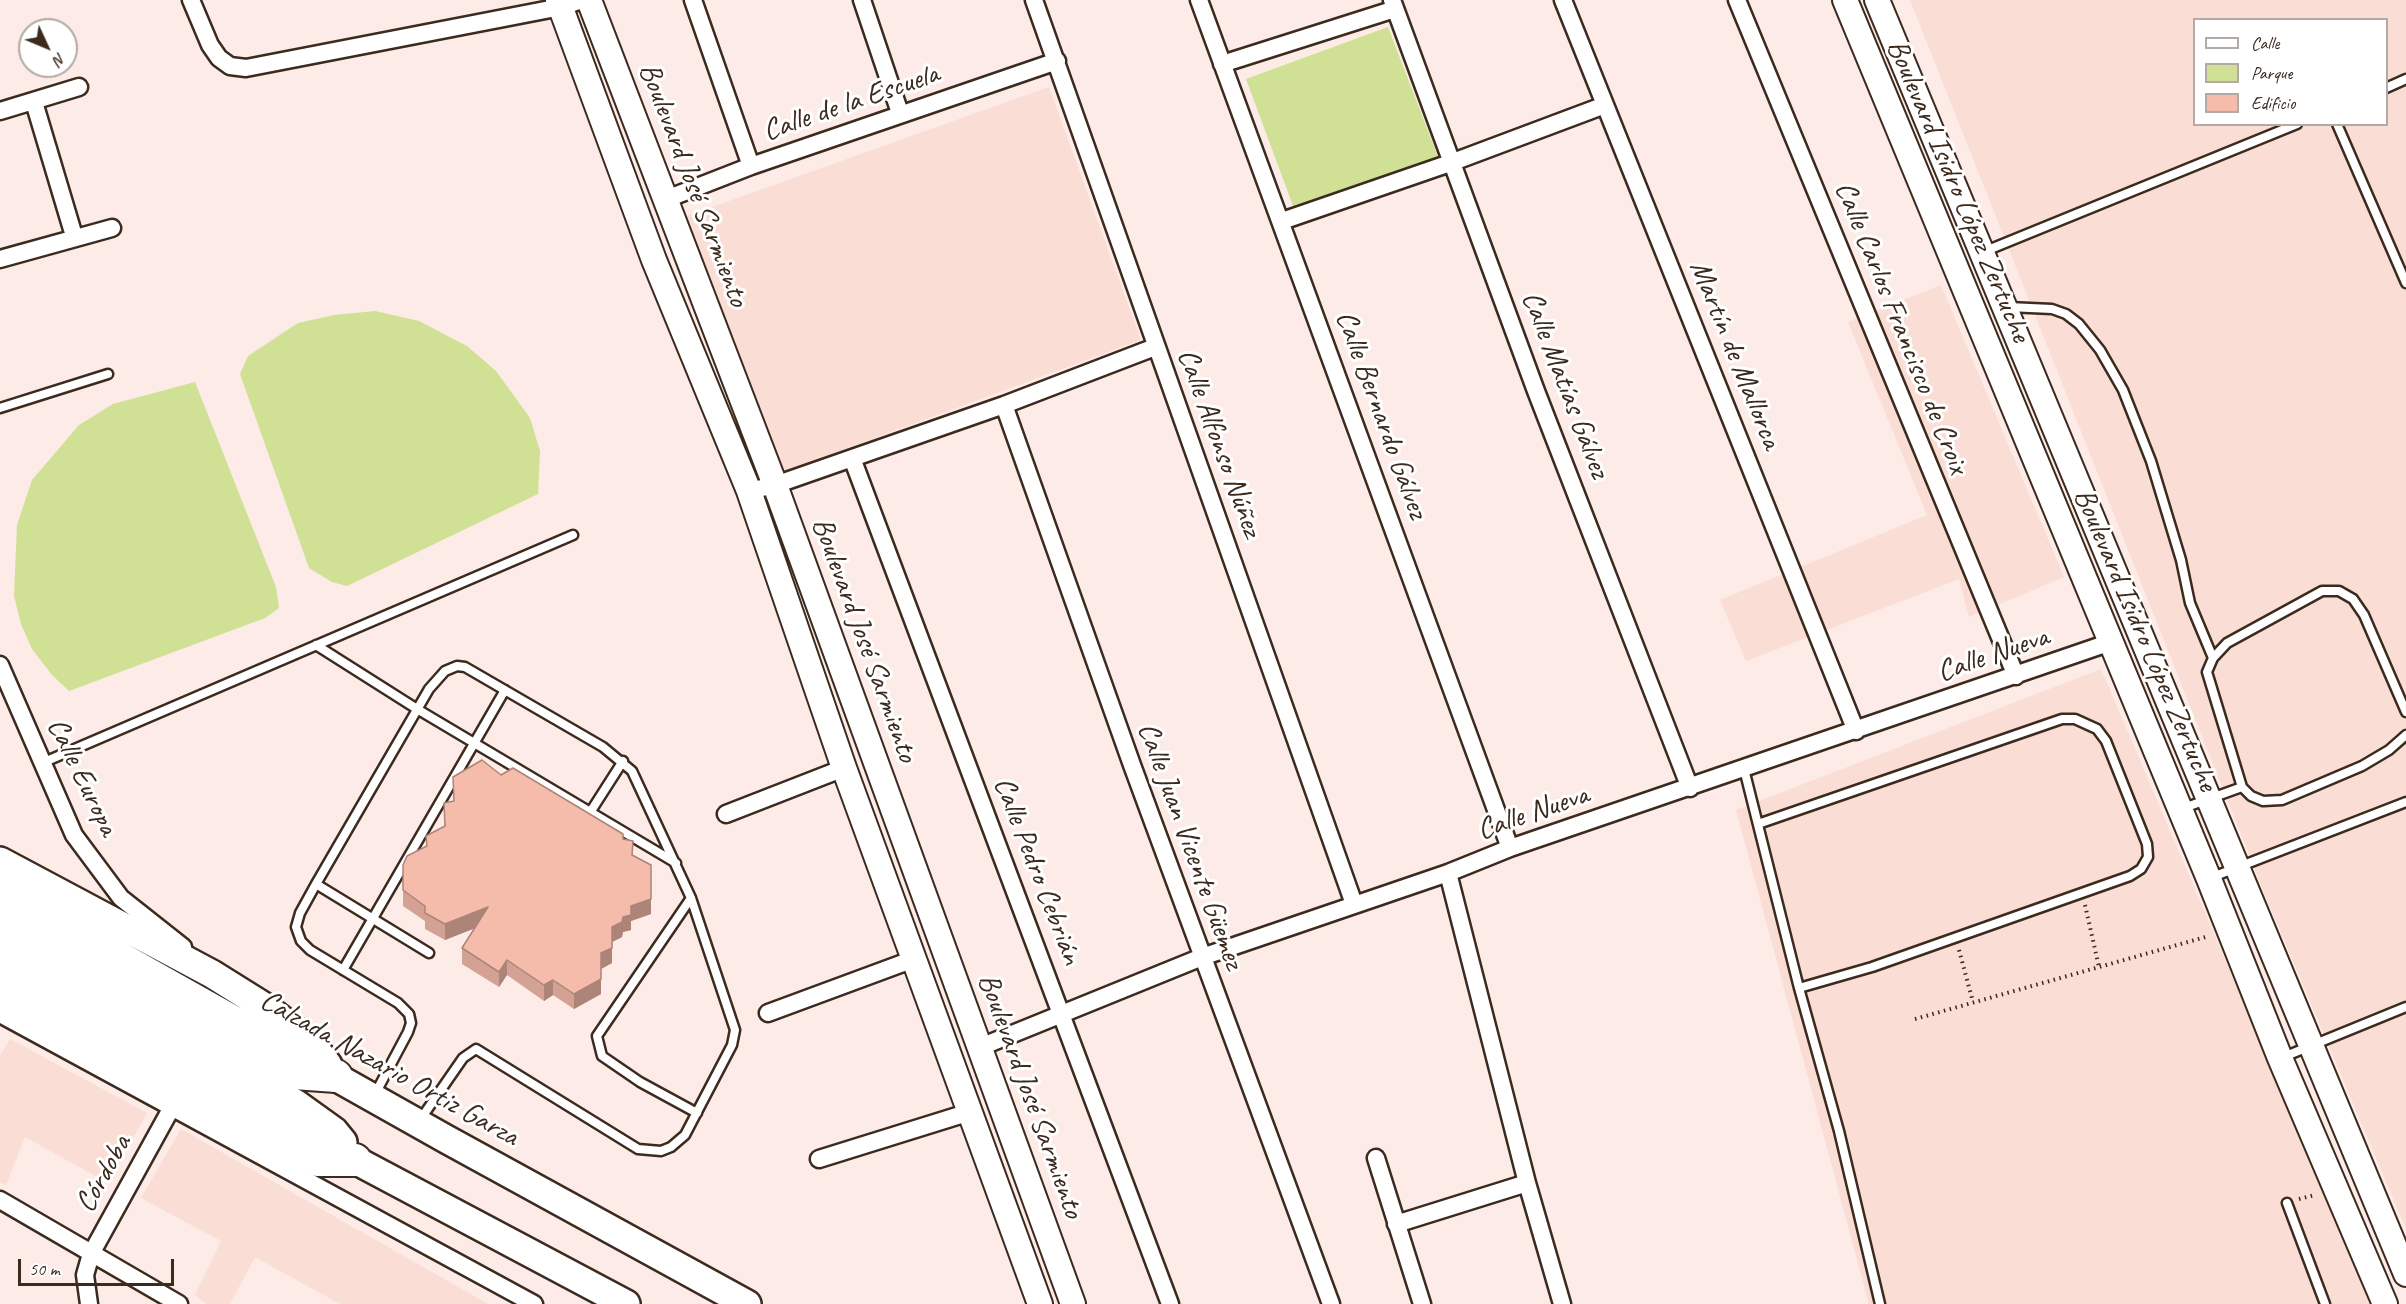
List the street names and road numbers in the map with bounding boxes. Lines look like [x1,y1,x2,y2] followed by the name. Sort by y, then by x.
[1878,34,2038,348] street label: Boulevard Isidro López Zertuche
[758,56,944,150] street label: Calle de la Escuela
[630,58,756,312] street label: Boulevard José Sarmiento
[1826,177,1976,479] street label: Calle Carlos Francisco de Croix
[1681,256,1789,454] street label: Martín de Mallorca
[1513,287,1617,483] street label: Calle Matías Gálvez
[1327,306,1435,524] street label: Calle Bernardo Gálvez
[1168,344,1270,542] street label: Calle Alfonso Núñez
[2065,483,2225,797] street label: Boulevard Isidro López Zertuche
[803,513,925,767] street label: Boulevard José Sarmiento
[1933,619,2053,691] street label: Calle Nueva
[38,712,126,842] street label: Calle Europa
[1129,718,1251,974] street label: Calle Juan Vicente Güemez
[985,772,1089,970] street label: Calle Pedro Cebrián
[1473,777,1593,849] street label: Calle Nueva
[969,969,1091,1223] street label: Boulevard José Sarmiento
[253,983,525,1155] street label: Calzada Nazario Ortiz Garza
[68,1129,140,1219] street label: Córdoba

